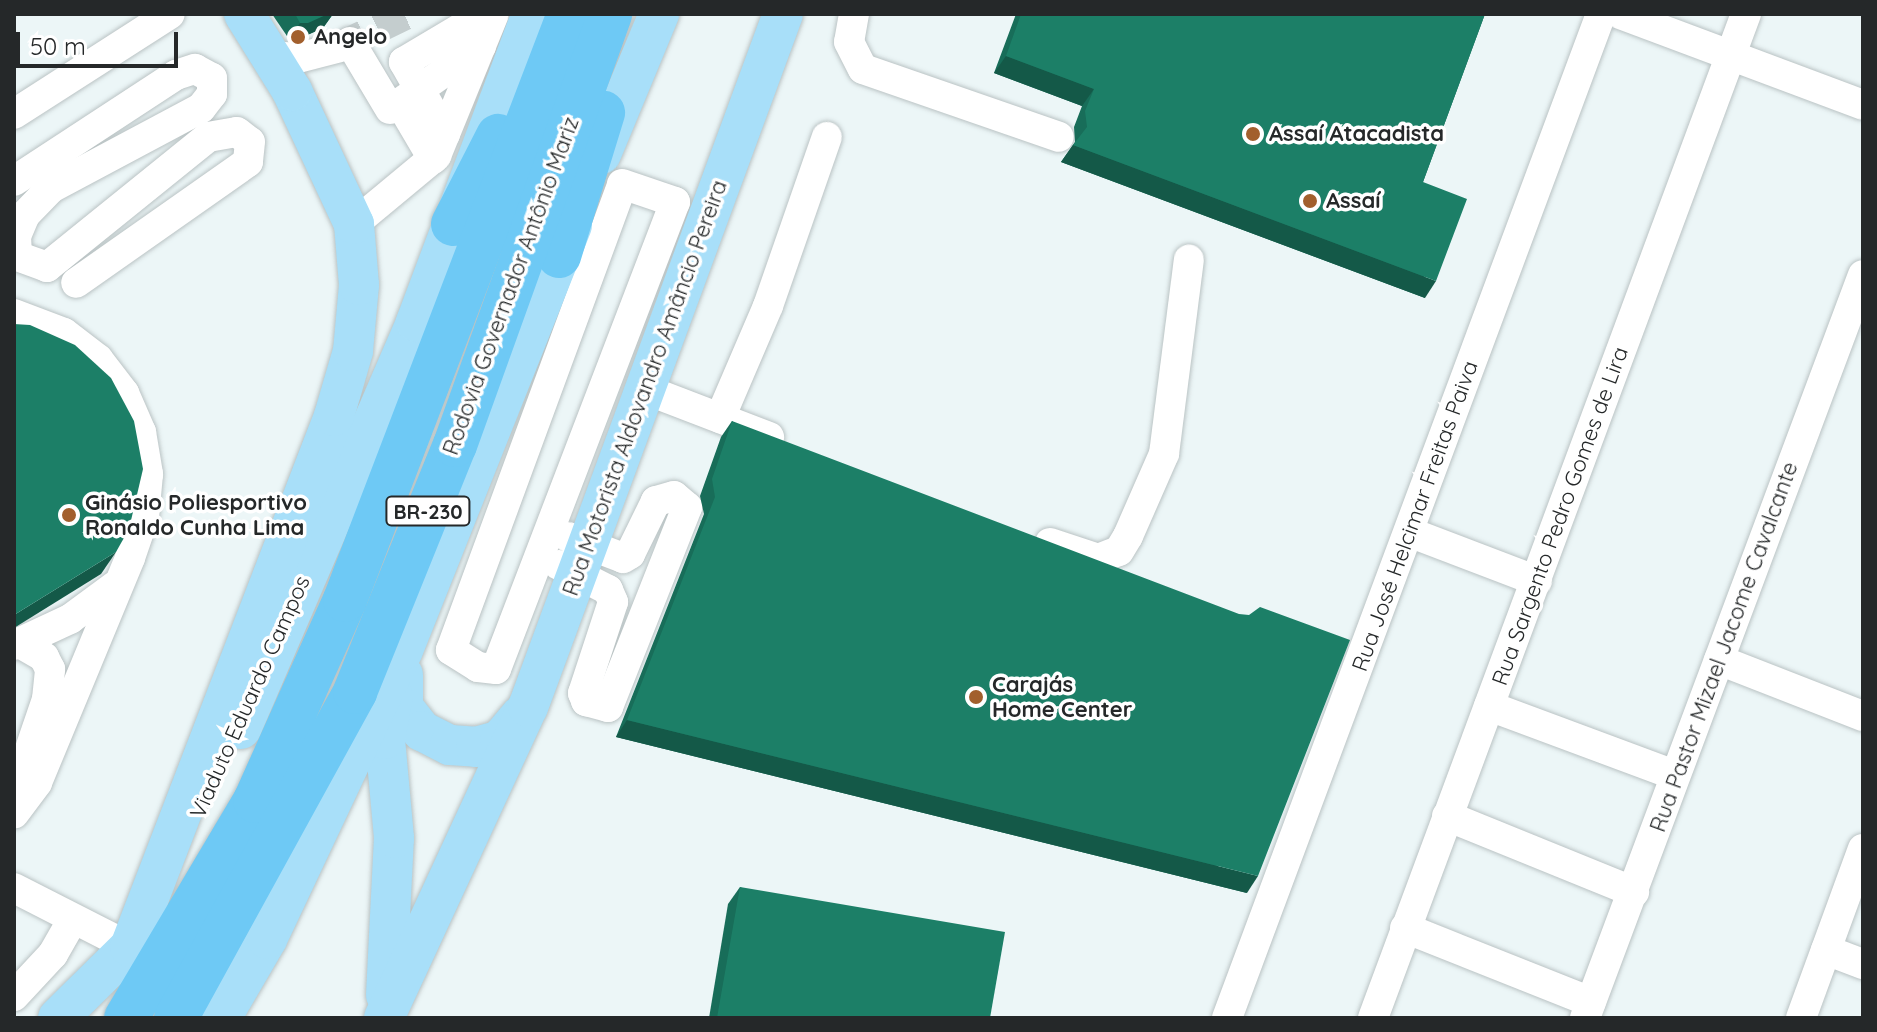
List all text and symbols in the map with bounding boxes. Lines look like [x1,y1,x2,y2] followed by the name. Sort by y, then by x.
[20,16,182,66] scale bar
[314,24,387,50] place label: Angelo
[289,28,307,46] marker: Angelo
[30,31,86,61] text: 50 m
[437,113,585,459] street label: Rodovia Governador Antônio Mariz
[1269,121,1444,147] place label: Assaí Atacadista
[1244,125,1262,143] marker: Assaí Atacadista
[557,177,733,599] street label: Rua Motorista Aldovandro Amâncio Pereira
[1326,188,1380,214] place label: Assaí
[1301,192,1319,210] marker: Assaí
[1486,343,1634,689] street label: Rua Sargento Pedro Gomes de Lira
[1346,357,1484,675] street label: Rua José Helcimar Freitas Paiva
[1645,458,1803,836] street label: Rua Pastor Mizael Jacome Cavalcante
[85,489,307,540] place label: Ginásio Poliesportivo Ronaldo Cunha Lima
[384,495,472,527] road number: BR-230
[60,506,78,524] marker: Ginásio Poliesportivo Ronaldo Cunha Lima
[185,572,315,822] street label: Viaduto Eduardo Campos
[992,671,1132,722] place label: Carajás Home Center
[967,688,985,706] marker: Carajás Home Center

